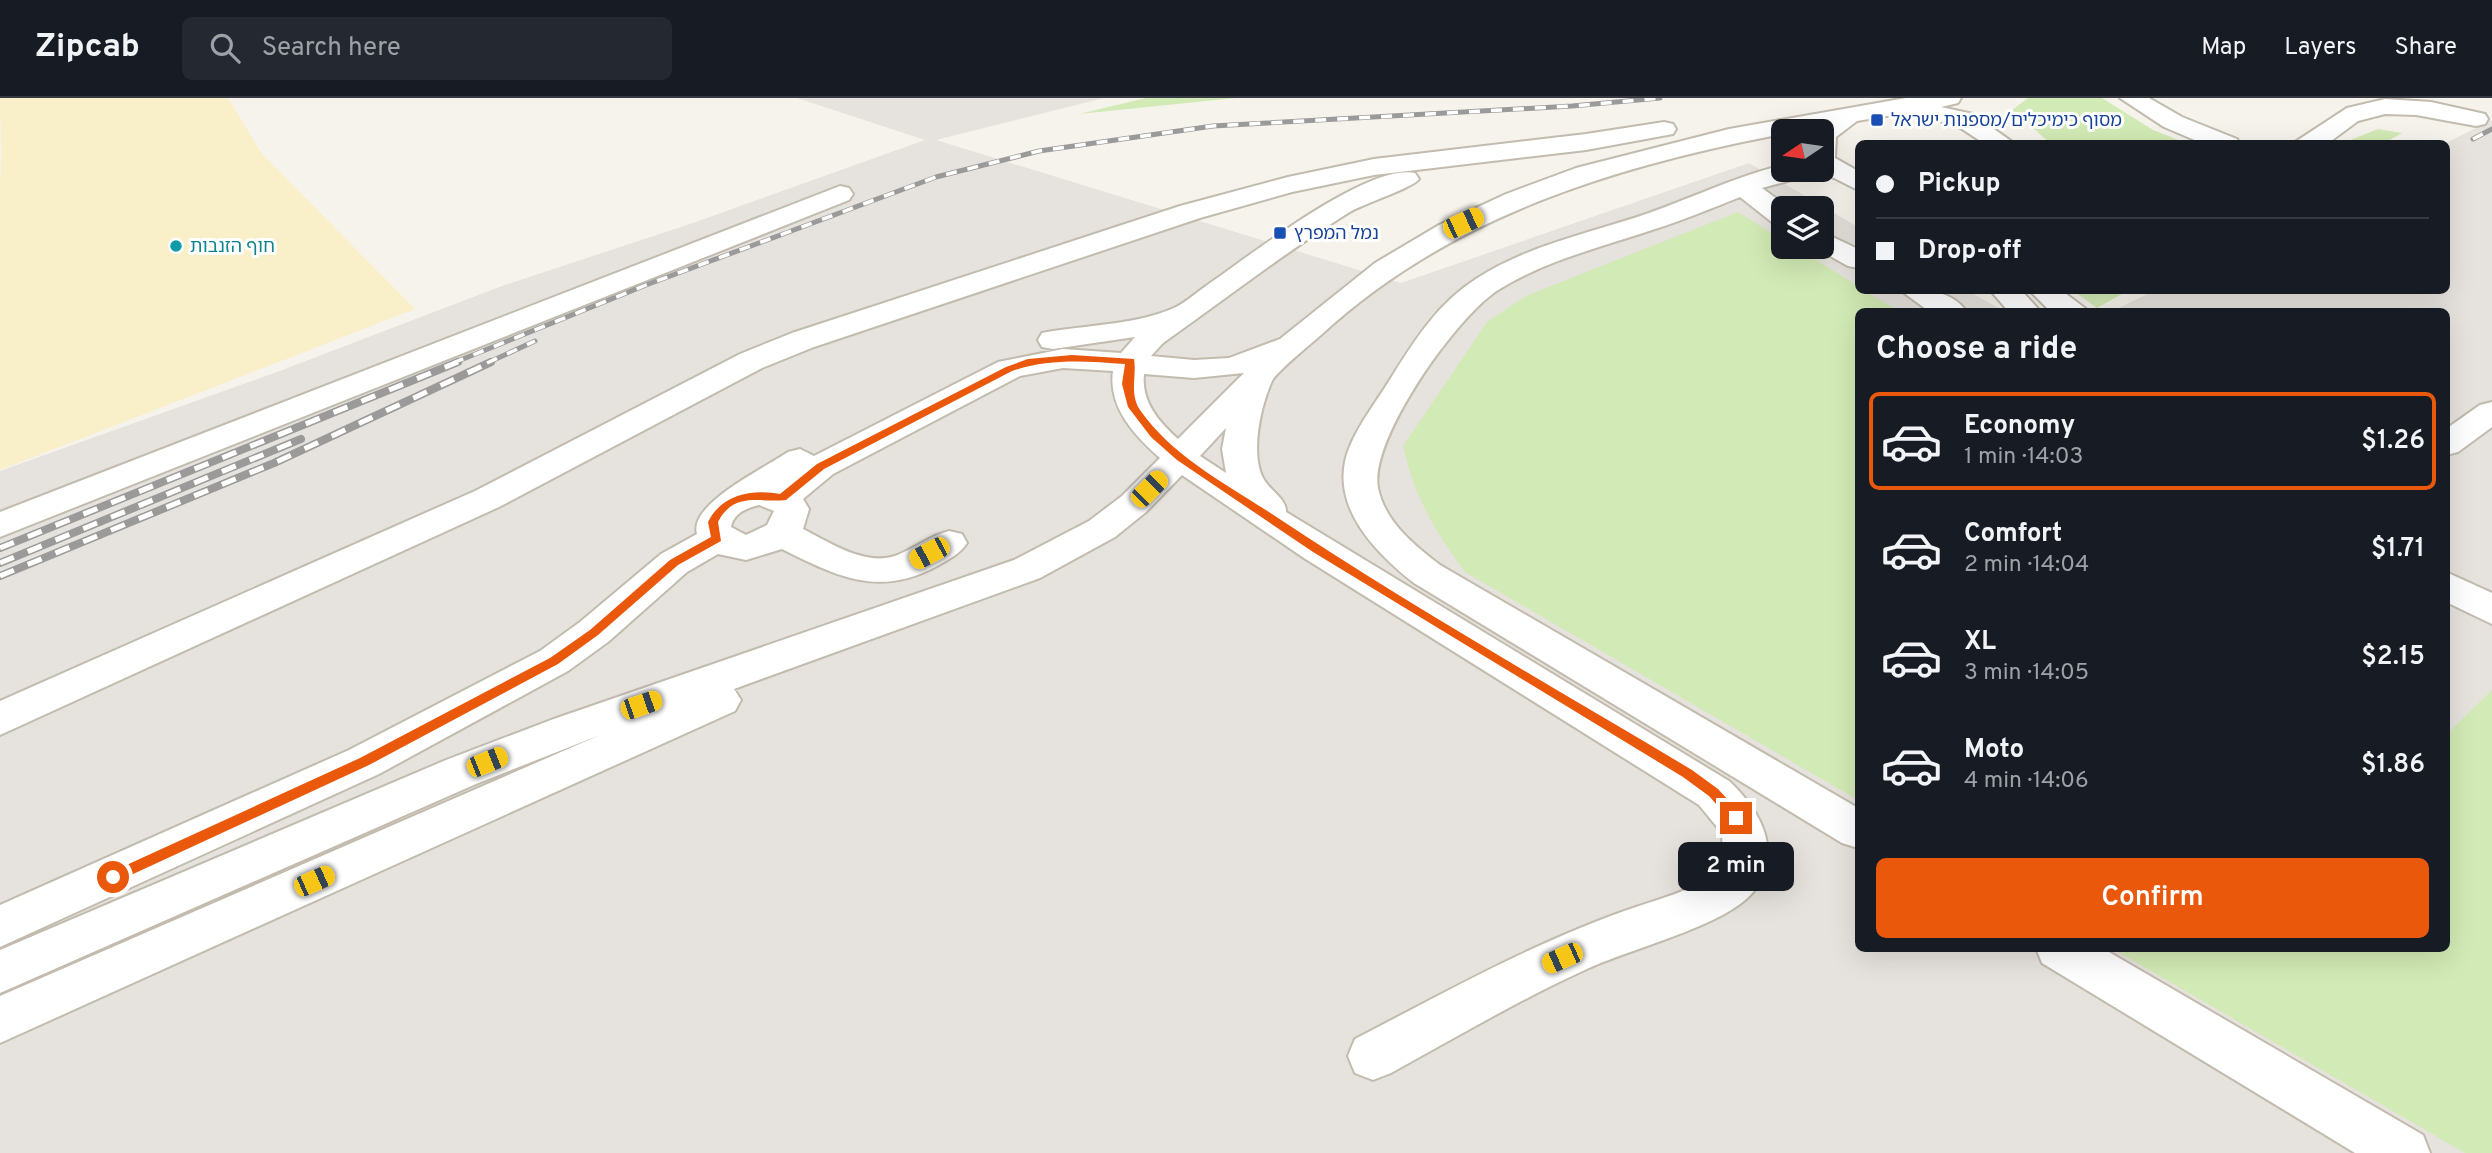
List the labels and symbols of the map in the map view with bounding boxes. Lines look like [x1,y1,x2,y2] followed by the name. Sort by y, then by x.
[1891,110,2122,133] place label: מסוף כימיכלים/מספנות ישראל
[1869,112,1885,128] marker: מסוף כימיכלים/מספנות ישראל
[1771,119,1834,182] north arrow
[1440,205,1487,241] car
[1294,223,1379,246] place label: נמל המפרץ
[1272,225,1288,241] marker: נמל המפרץ
[190,236,275,259] place label: חוף הזנבות
[168,238,184,254] marker: חוף הזנבות
[1127,467,1172,511] car
[906,534,953,572] car
[618,688,665,722] car
[464,744,511,780] car
[1720,802,1752,834] route end
[1678,842,1794,892] callout: 2 min
[97,861,129,893] route start
[291,863,338,899] car
[1539,940,1586,976] car

